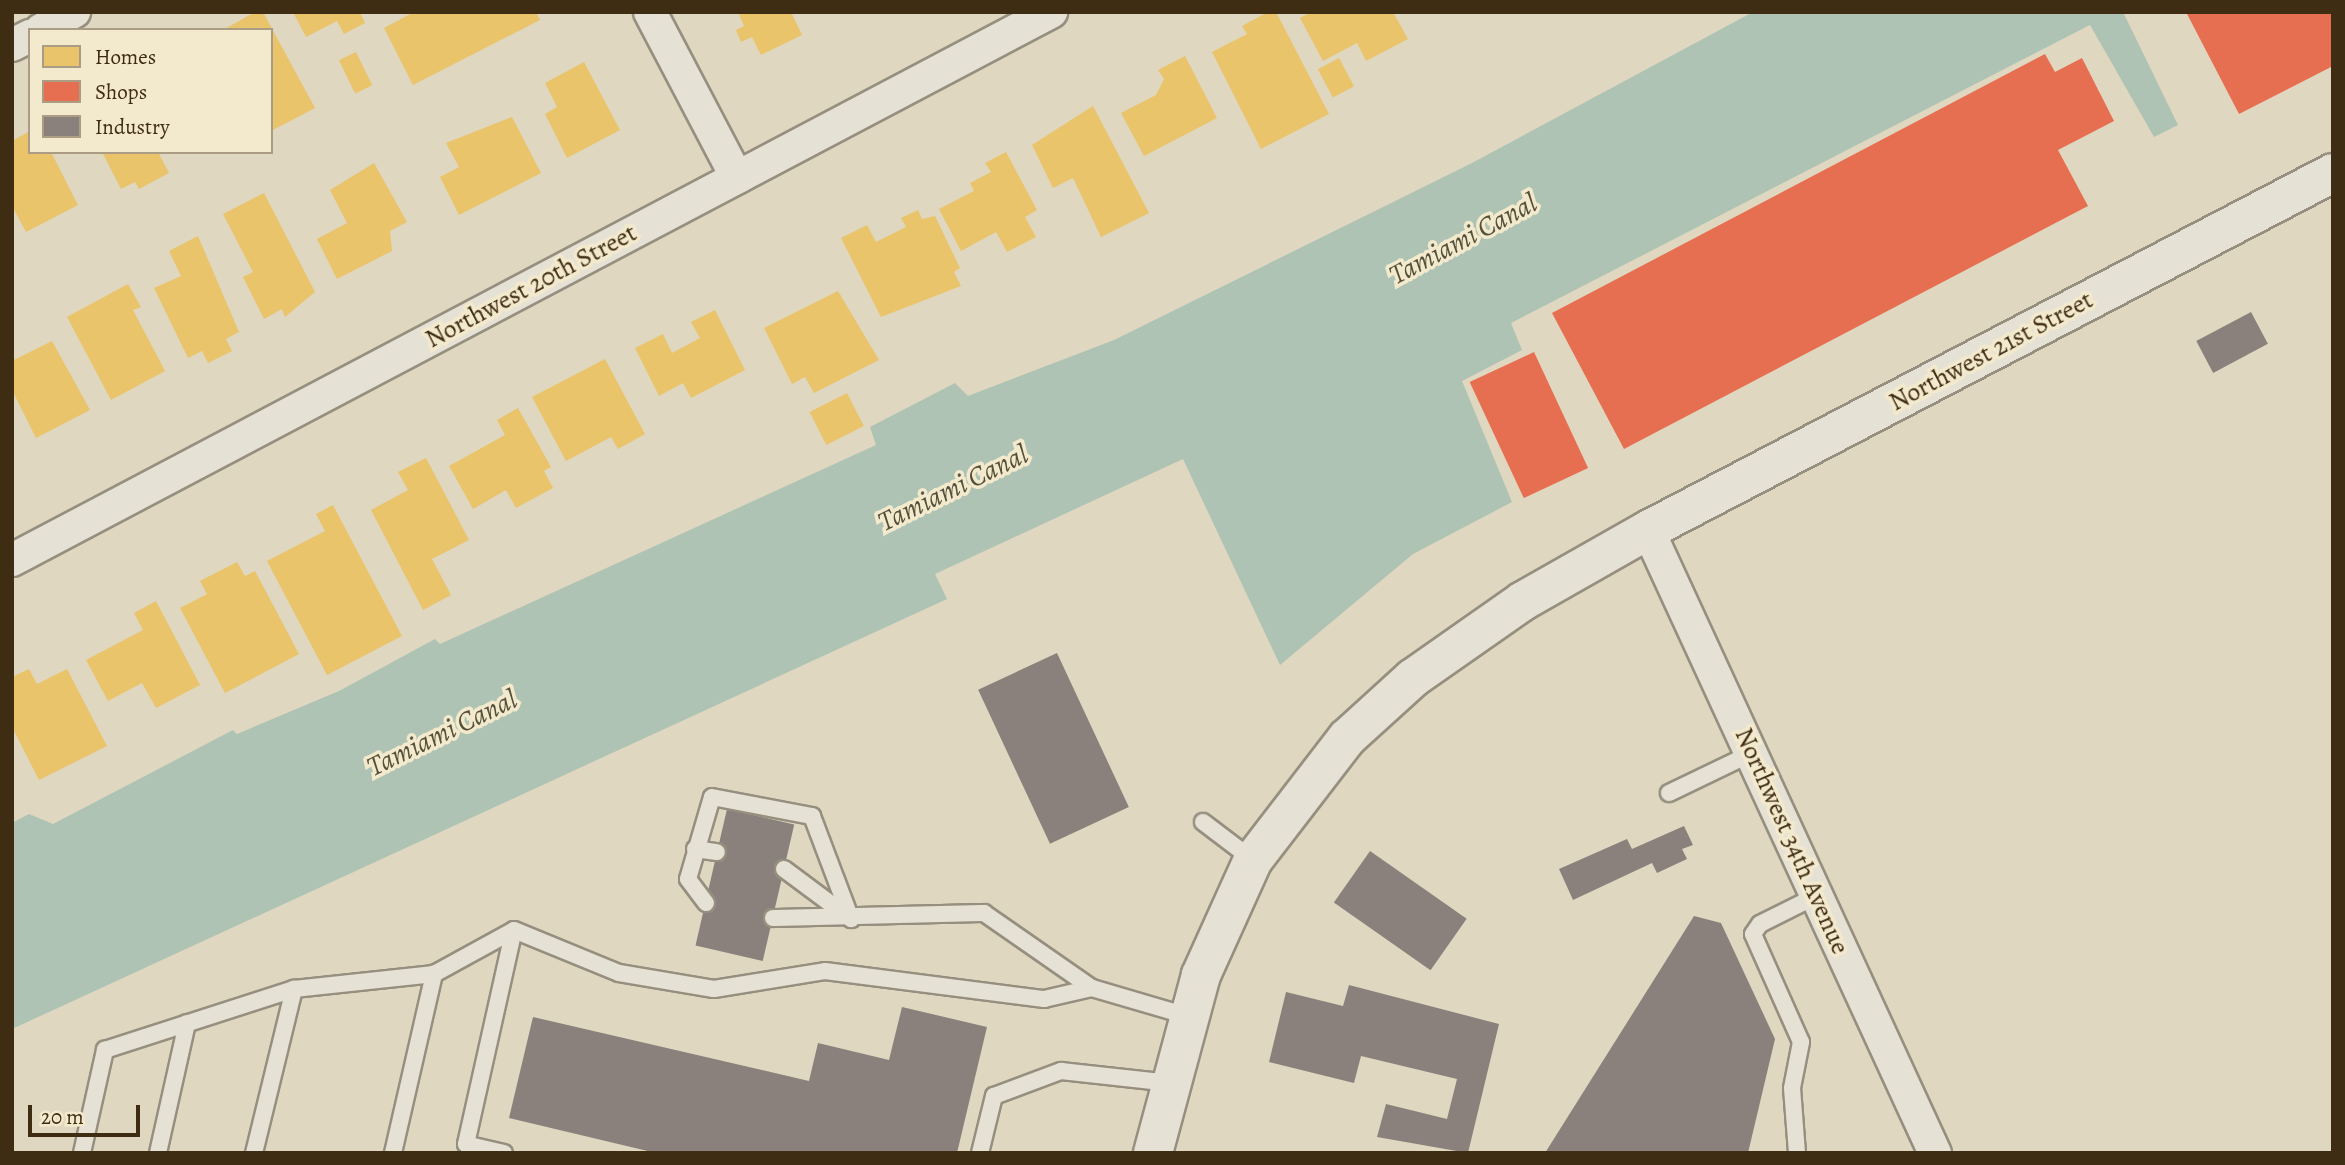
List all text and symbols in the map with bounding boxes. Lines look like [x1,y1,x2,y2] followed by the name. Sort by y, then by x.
[28,28,273,154] legend
[95,43,156,71] text: Homes
[95,78,147,106] text: Shops
[95,113,170,141] text: Industry
[1383,186,1543,292] water label: Tamiami Canal
[420,217,642,355] street label: Northwest 20th Street
[1884,284,2098,418] street label: Northwest 21st Street
[873,437,1033,539] water label: Tamiami Canal
[362,682,522,784] water label: Tamiami Canal
[1728,723,1856,959] street label: Northwest 34th Avenue
[32,1092,144,1136] scale bar
[41,1103,84,1131] text: 20 m

